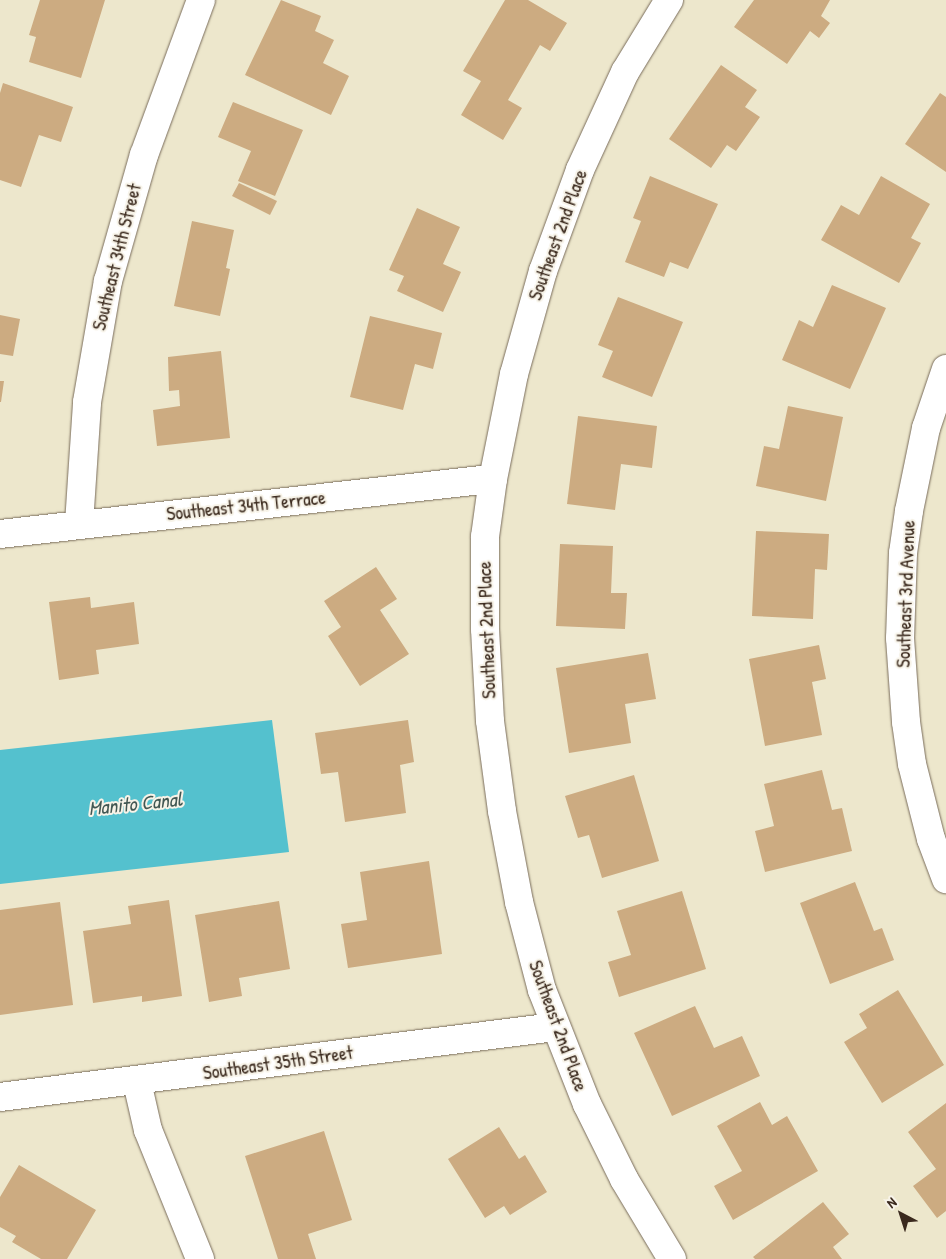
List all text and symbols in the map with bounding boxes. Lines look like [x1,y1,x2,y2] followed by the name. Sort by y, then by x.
[524,166,592,304] street label: Southeast 2nd Place
[88,181,146,333] street label: Southeast 34th Street
[165,486,327,526] street label: Southeast 34th Terrace
[892,520,920,668] street label: Southeast 3rd Avenue
[473,561,501,699] street label: Southeast 2nd Place
[87,786,183,820] water label: Manito Canal
[524,957,592,1095] street label: Southeast 2nd Place
[201,1041,355,1085] street label: Southeast 35th Street
[876,1189,926,1239] north arrow
[882,1192,900,1212] text: N

